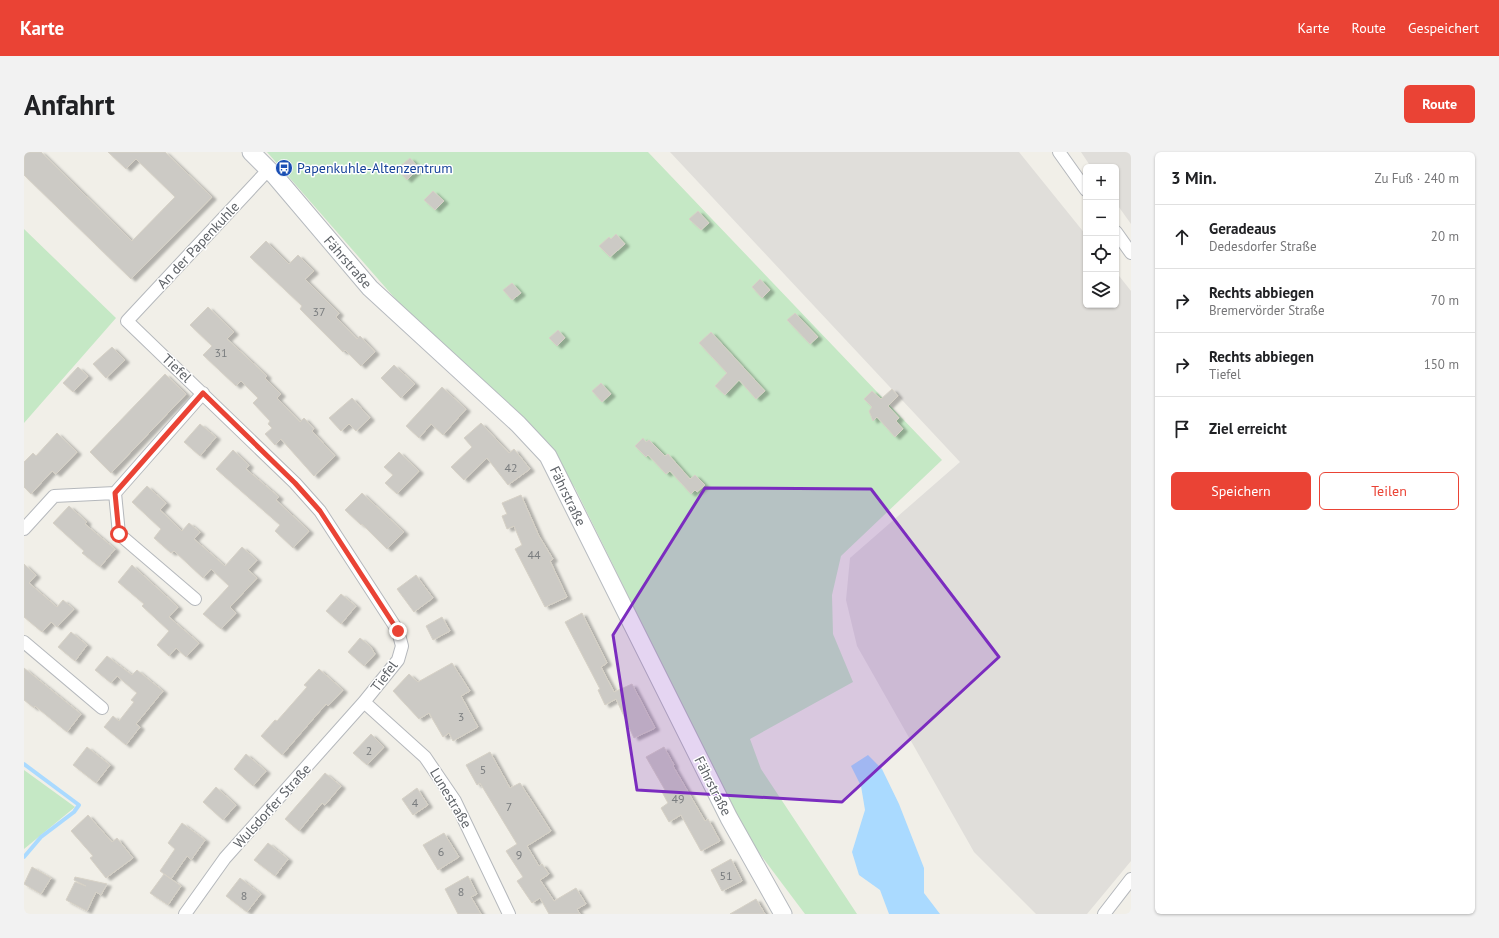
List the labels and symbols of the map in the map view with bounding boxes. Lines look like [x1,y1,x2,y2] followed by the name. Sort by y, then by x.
[274,158,294,178] bus stop icon: Papenkuhle-Altenzentrum
[297,159,453,177] place label: Papenkuhle-Altenzentrum
[153,198,243,292] street label: An der Papenkuhle
[320,232,376,292] street label: Fährstraße
[312,304,326,319] house number: 37
[214,345,228,360] house number: 31
[158,350,196,386] street label: Tiefel
[504,460,518,475] house number: 42
[546,463,590,529] street label: Fährstraße
[110,525,128,543] route start
[527,547,541,562] house number: 44
[389,622,407,640] route end
[367,657,401,695] street label: Tiefel
[458,709,464,724] house number: 3
[366,743,372,758] house number: 2
[690,753,736,819] street label: Fährstraße
[229,760,315,852] street label: Wulsdorfer Straße
[480,762,486,777] house number: 5
[426,765,476,831] street label: Lunestraße
[671,791,685,806] house number: 49
[412,795,419,810] house number: 4
[506,799,512,814] house number: 7
[438,844,444,859] house number: 6
[516,847,522,862] house number: 9
[719,868,733,883] house number: 51
[458,884,464,899] house number: 8
[241,888,247,903] house number: 8

